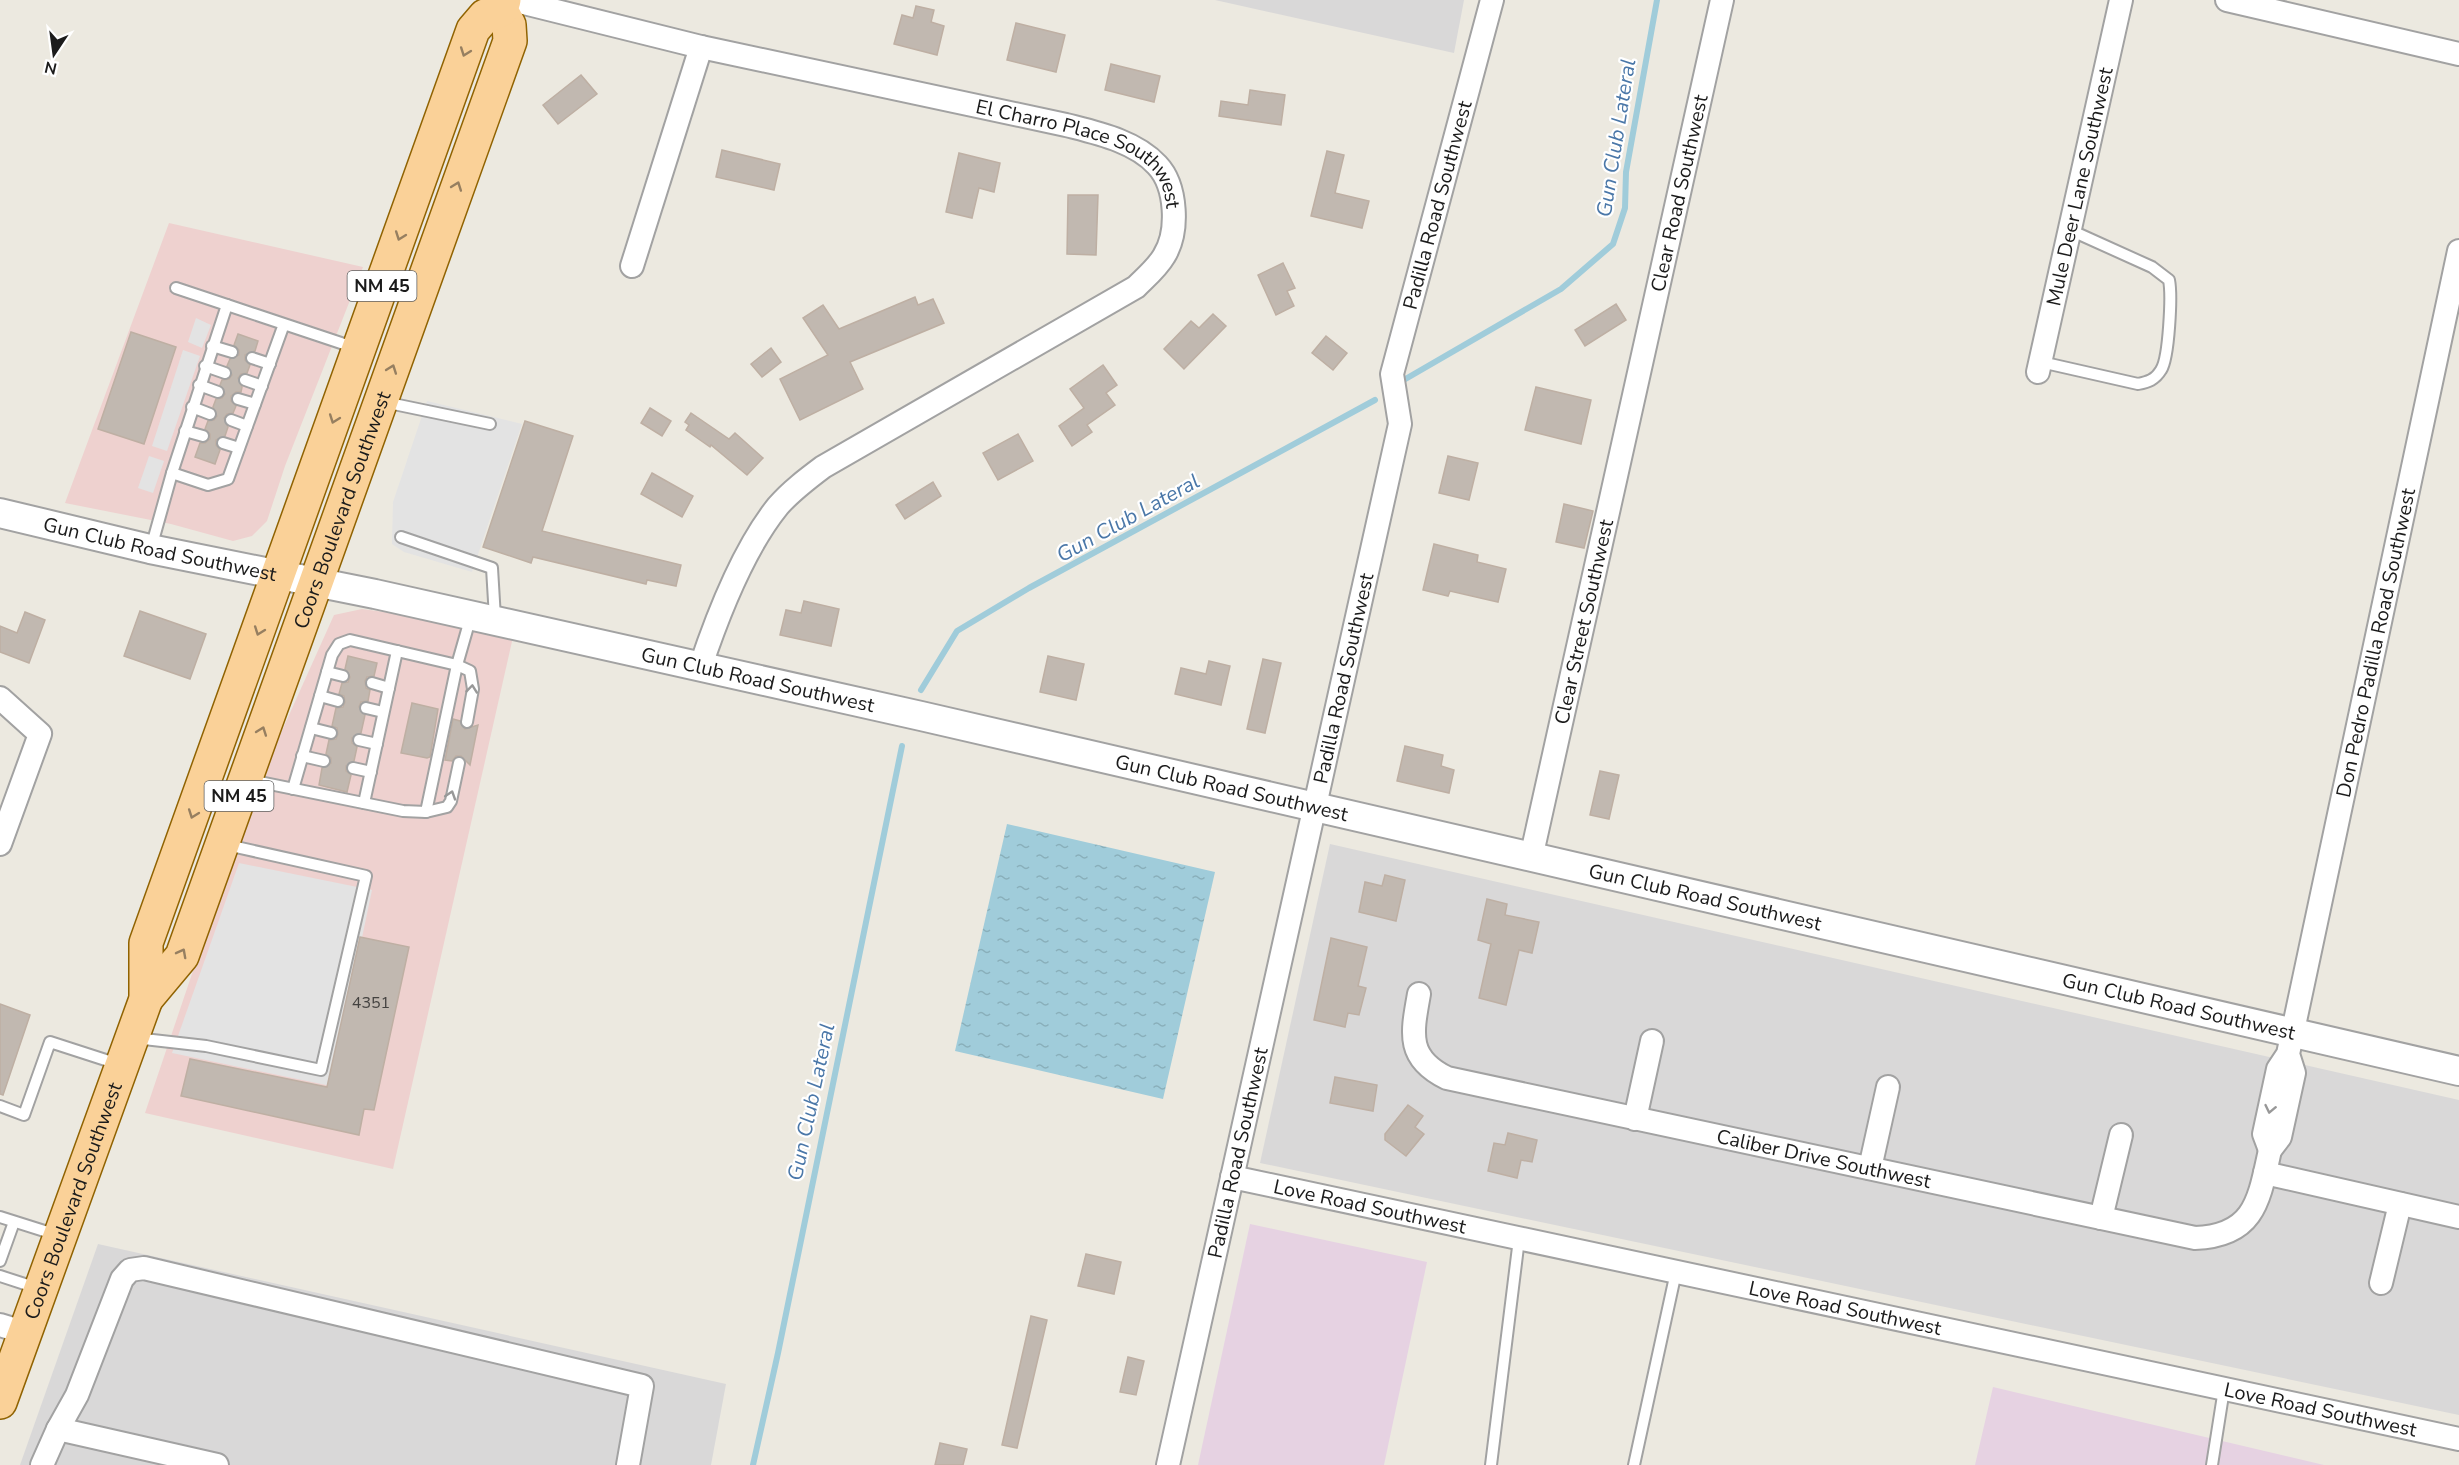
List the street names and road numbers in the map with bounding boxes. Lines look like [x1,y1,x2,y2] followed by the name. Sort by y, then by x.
[2040,64,2119,308] street label: Mule Deer Lane Southwest
[1644,91,1714,294] street label: Clear Road Southwest
[973,93,1187,211] street label: El Charro Place Southwest
[1396,97,1478,313] street label: Padilla Road Southwest
[348,271,416,301] road number: NM 45
[287,386,397,632] street label: Coors Boulevard Southwest
[2330,485,2422,800] street label: Don Pedro Padilla Road Southwest
[41,510,280,588] street label: Gun Club Road Southwest
[1548,516,1620,727] street label: Clear Street Southwest
[1307,569,1380,786] street label: Padilla Road Southwest
[639,640,878,719] street label: Gun Club Road Southwest
[1113,748,1352,828] street label: Gun Club Road Southwest
[204,781,274,811] road number: NM 45
[1586,857,1825,937] street label: Gun Club Road Southwest
[2060,966,2299,1046] street label: Gun Club Road Southwest
[1201,1044,1274,1261] street label: Padilla Road Southwest
[18,1078,129,1323] street label: Coors Boulevard Southwest
[1714,1123,1934,1195] street label: Caliber Drive Southwest
[1271,1173,1470,1240] street label: Love Road Southwest
[1746,1274,1945,1342] street label: Love Road Southwest
[2222,1376,2420,1443] street label: Love Road Southwest

